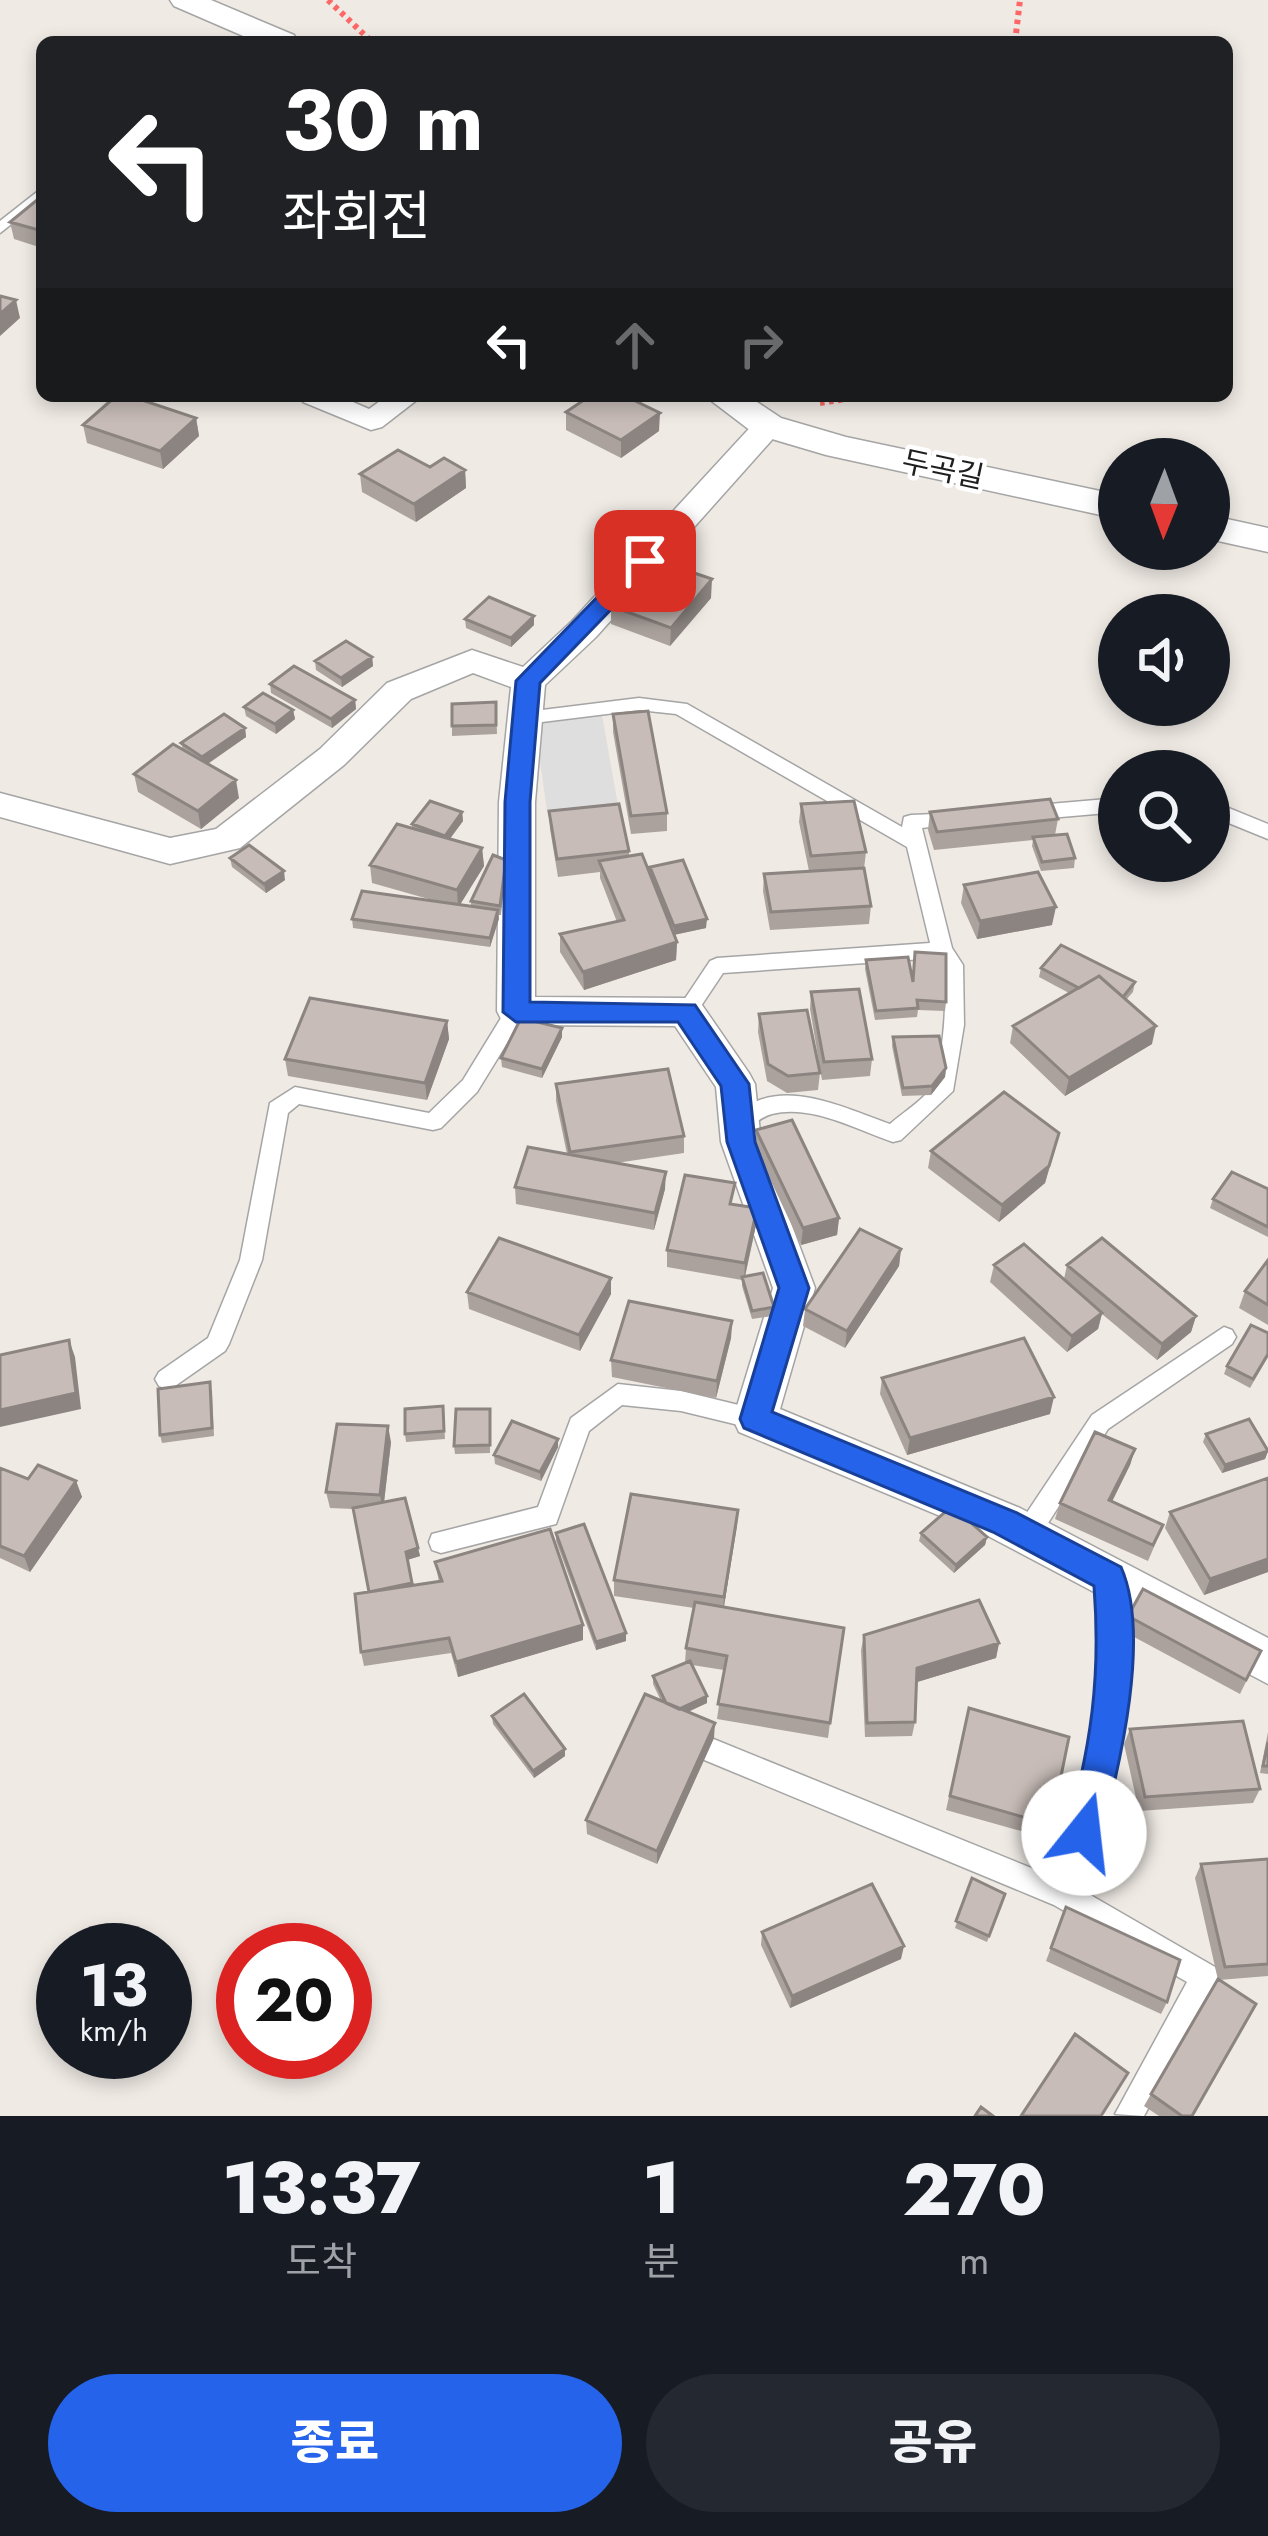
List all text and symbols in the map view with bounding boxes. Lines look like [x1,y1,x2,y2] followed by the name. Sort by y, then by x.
[282,60,484,182] text: 30 m
[84,84,240,240] icon: left
[282,177,431,255] text: 좌회전
[476,312,542,378] icon: left
[602,312,668,378] icon: ahead
[728,312,794,378] icon: right
[1098,438,1230,570] north arrow
[1098,438,1230,882] map controls
[898,439,988,499] street label: 두곡길
[594,510,696,612] pin
[612,528,678,594] icon: arrive
[1098,594,1230,726] button: sound
[1098,750,1230,882] button: search
[1021,1770,1147,1896] position arrow
[216,1923,372,2079] speed limit sign: 20
[80,1942,148,2029] text: 13
[80,2009,148,2052] text: km/h
[222,2136,420,2240] text: 13:37
[643,2136,680,2240] text: 1
[903,2138,1046,2242] text: 270
[959,2232,989,2289] text: m
[285,2233,357,2290] text: 도착
[644,2233,679,2290] text: 분
[48,2374,622,2512] button: 종료
[646,2374,1220,2512] button: 공유

